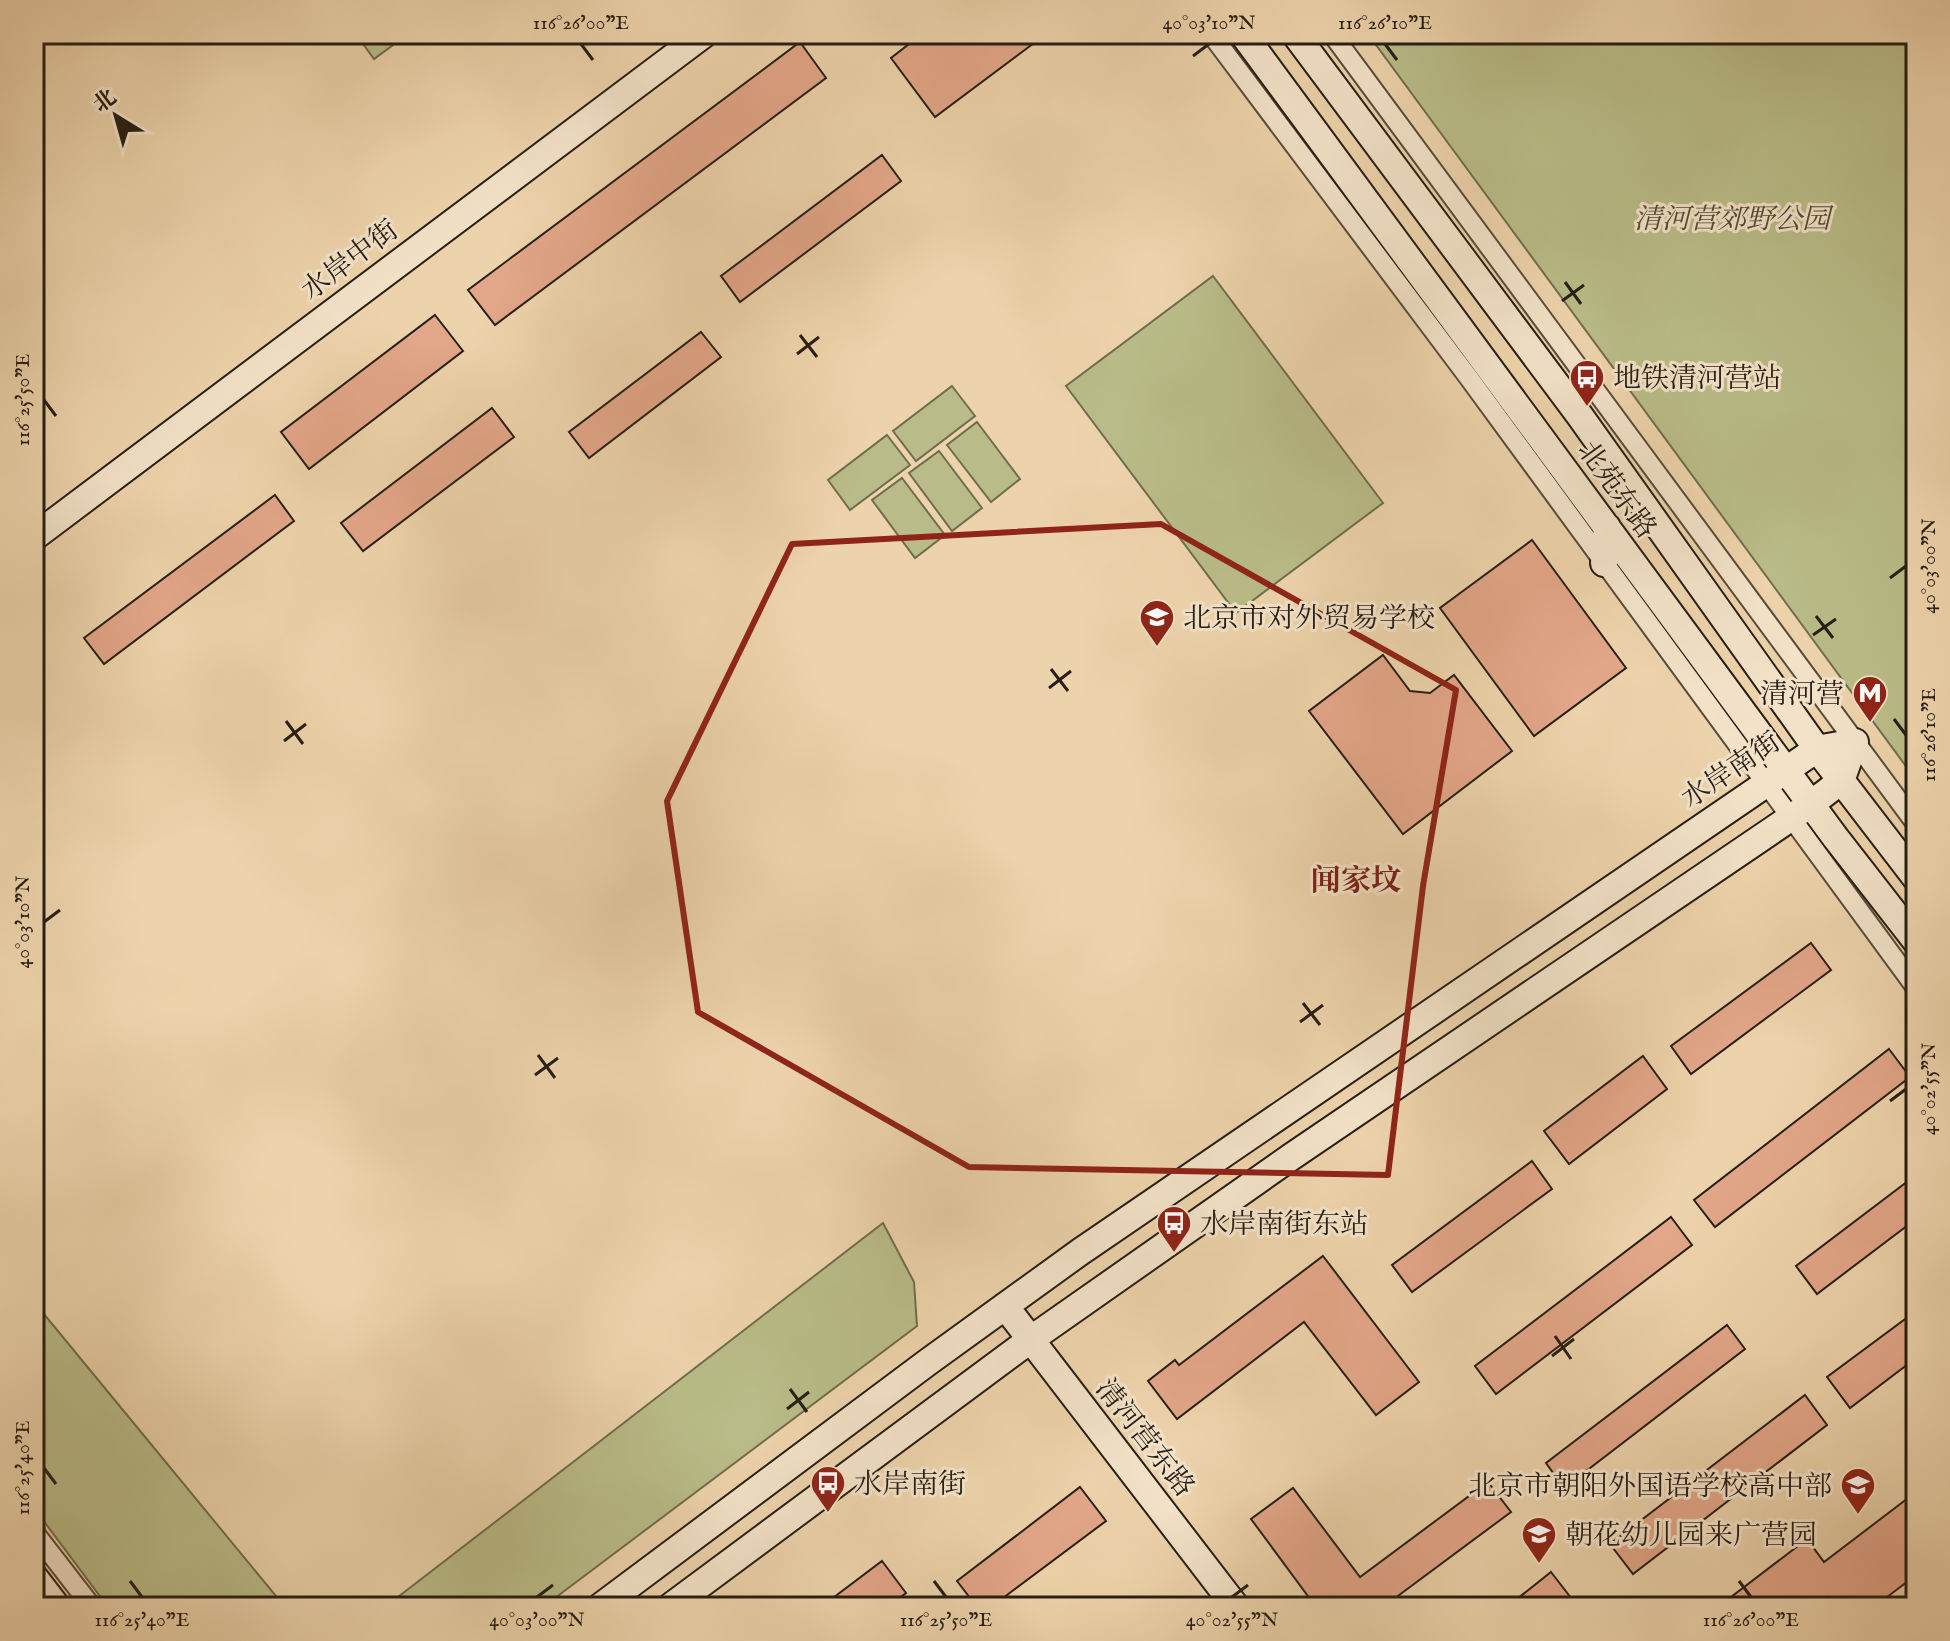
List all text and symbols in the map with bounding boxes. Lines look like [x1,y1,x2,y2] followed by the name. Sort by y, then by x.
[533,11,629,36] text: 116°26'00"E
[1162,11,1256,36] text: 40°03'10"N
[1338,11,1432,36] text: 116°26'10"E
[76,76,156,156] north arrow
[88,84,122,119] text: 北
[1634,203,1834,238] park label: 清河营郊野公园
[295,213,406,309] street label: 水岸中街
[11,354,36,446] text: 116°25'50"E
[1568,358,1606,408] bus stop icon: 地铁清河营站
[1613,362,1781,397] place label: 地铁清河营站
[1569,435,1663,546] street label: 北苑东路
[1917,518,1942,614] text: 40°03'00"N
[1138,598,1176,648] school or university icon: 北京市对外贸易学校
[1183,602,1435,637] place label: 北京市对外贸易学校
[1851,674,1889,724] metro station icon: 清河营
[1760,678,1844,713] place label: 清河营
[1917,688,1942,782] text: 116°26'10"E
[1675,725,1788,817] street label: 水岸南街
[1311,863,1401,901] district label: 闻家坟
[11,875,36,969] text: 40°03'10"N
[1917,1043,1942,1135] text: 40°02'55"N
[1155,1204,1193,1254] bus stop icon: 水岸南街东站
[1200,1208,1368,1243] place label: 水岸南街东站
[1087,1373,1201,1504] street label: 清河营东路
[11,1420,36,1516] text: 116°25'40"E
[809,1464,847,1514] bus stop icon: 水岸南街
[1839,1466,1877,1516] school or university icon: 北京市朝阳外国语学校高中部
[854,1468,966,1503] place label: 水岸南街
[1468,1470,1832,1505] place label: 北京市朝阳外国语学校高中部
[1520,1515,1558,1565] school or university icon: 朝花幼儿园来广营园
[1565,1519,1817,1554] place label: 朝花幼儿园来广营园
[94,1608,190,1633] text: 116°25'40"E
[489,1608,585,1633] text: 40°03'00"N
[900,1608,992,1633] text: 116°25'50"E
[1186,1608,1278,1633] text: 40°02'55"N
[1703,1608,1799,1633] text: 116°26'00"E

